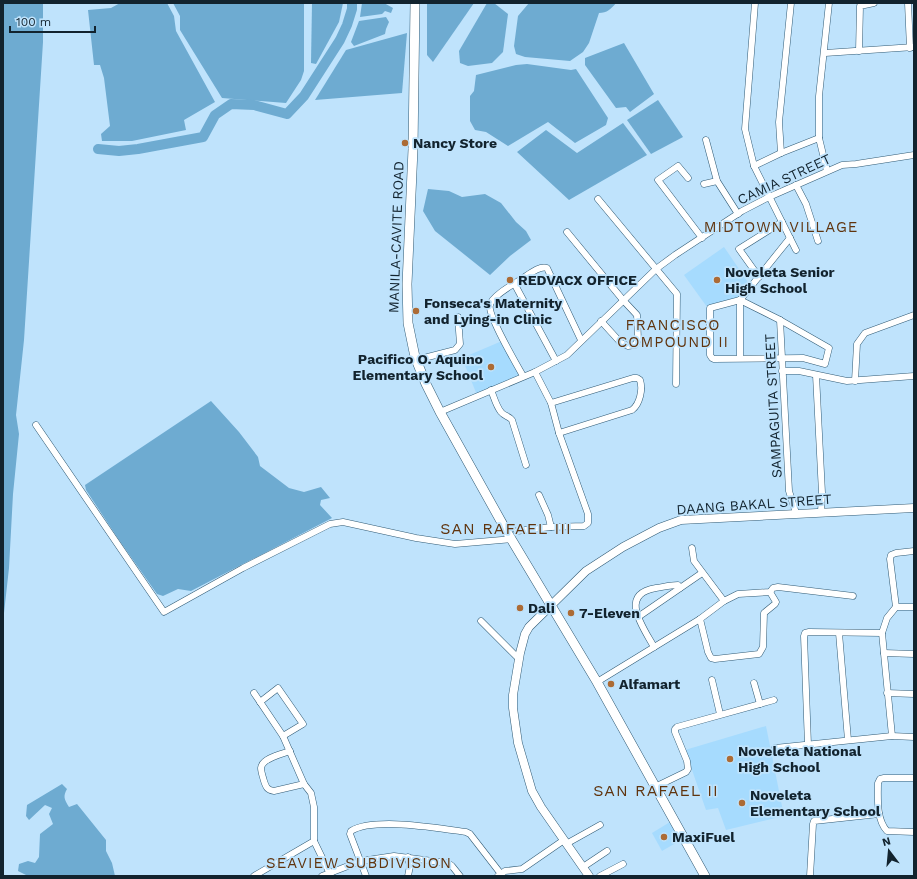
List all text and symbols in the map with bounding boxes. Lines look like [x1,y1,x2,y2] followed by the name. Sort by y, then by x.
[10,8,95,34] scale bar
[16,15,51,29] text: 100 m
[413,135,497,151] place label: Nancy Store
[400,138,410,148] marker: Nancy Store
[735,150,834,208] street label: CAMIA STREET
[385,161,407,313] street label: MANILA-CAVITE ROAD
[704,218,858,236] district label: MIDTOWN VILLAGE
[725,264,835,296] place label: Noveleta Senior High School
[518,272,637,288] place label: REDVACX OFFICE
[505,275,515,285] marker: REDVACX OFFICE
[712,275,722,285] marker: Noveleta Senior High School
[424,295,562,327] place label: Fonseca's Maternity and Lying-in Clinic
[411,306,421,316] marker: Fonseca's Maternity and Lying-in Clinic
[617,316,729,351] district label: FRANCISCO COMPOUND II
[761,333,785,478] street label: SAMPAGUITA STREET
[353,351,483,383] place label: Pacifico O. Aquino Elementary School
[486,362,496,372] marker: Pacifico O. Aquino Elementary School
[676,491,833,517] street label: DAANG BAKAL STREET
[440,519,572,538] district label: SAN RAFAEL III
[528,600,555,616] place label: Dali
[515,603,525,613] marker: Dali
[579,605,640,621] place label: 7-Eleven
[566,608,576,618] marker: 7-Eleven
[619,676,680,692] place label: Alfamart
[606,679,616,689] marker: Alfamart
[738,743,862,775] place label: Noveleta National High School
[725,754,735,764] marker: Noveleta National High School
[593,781,719,800] district label: SAN RAFAEL II
[750,787,881,819] place label: Noveleta Elementary School
[737,798,747,808] marker: Noveleta Elementary School
[672,829,735,845] place label: MaxiFuel
[869,831,909,871] north arrow
[659,832,669,842] marker: MaxiFuel
[881,834,892,849] text: N
[266,854,452,872] district label: SEAVIEW SUBDIVISION

